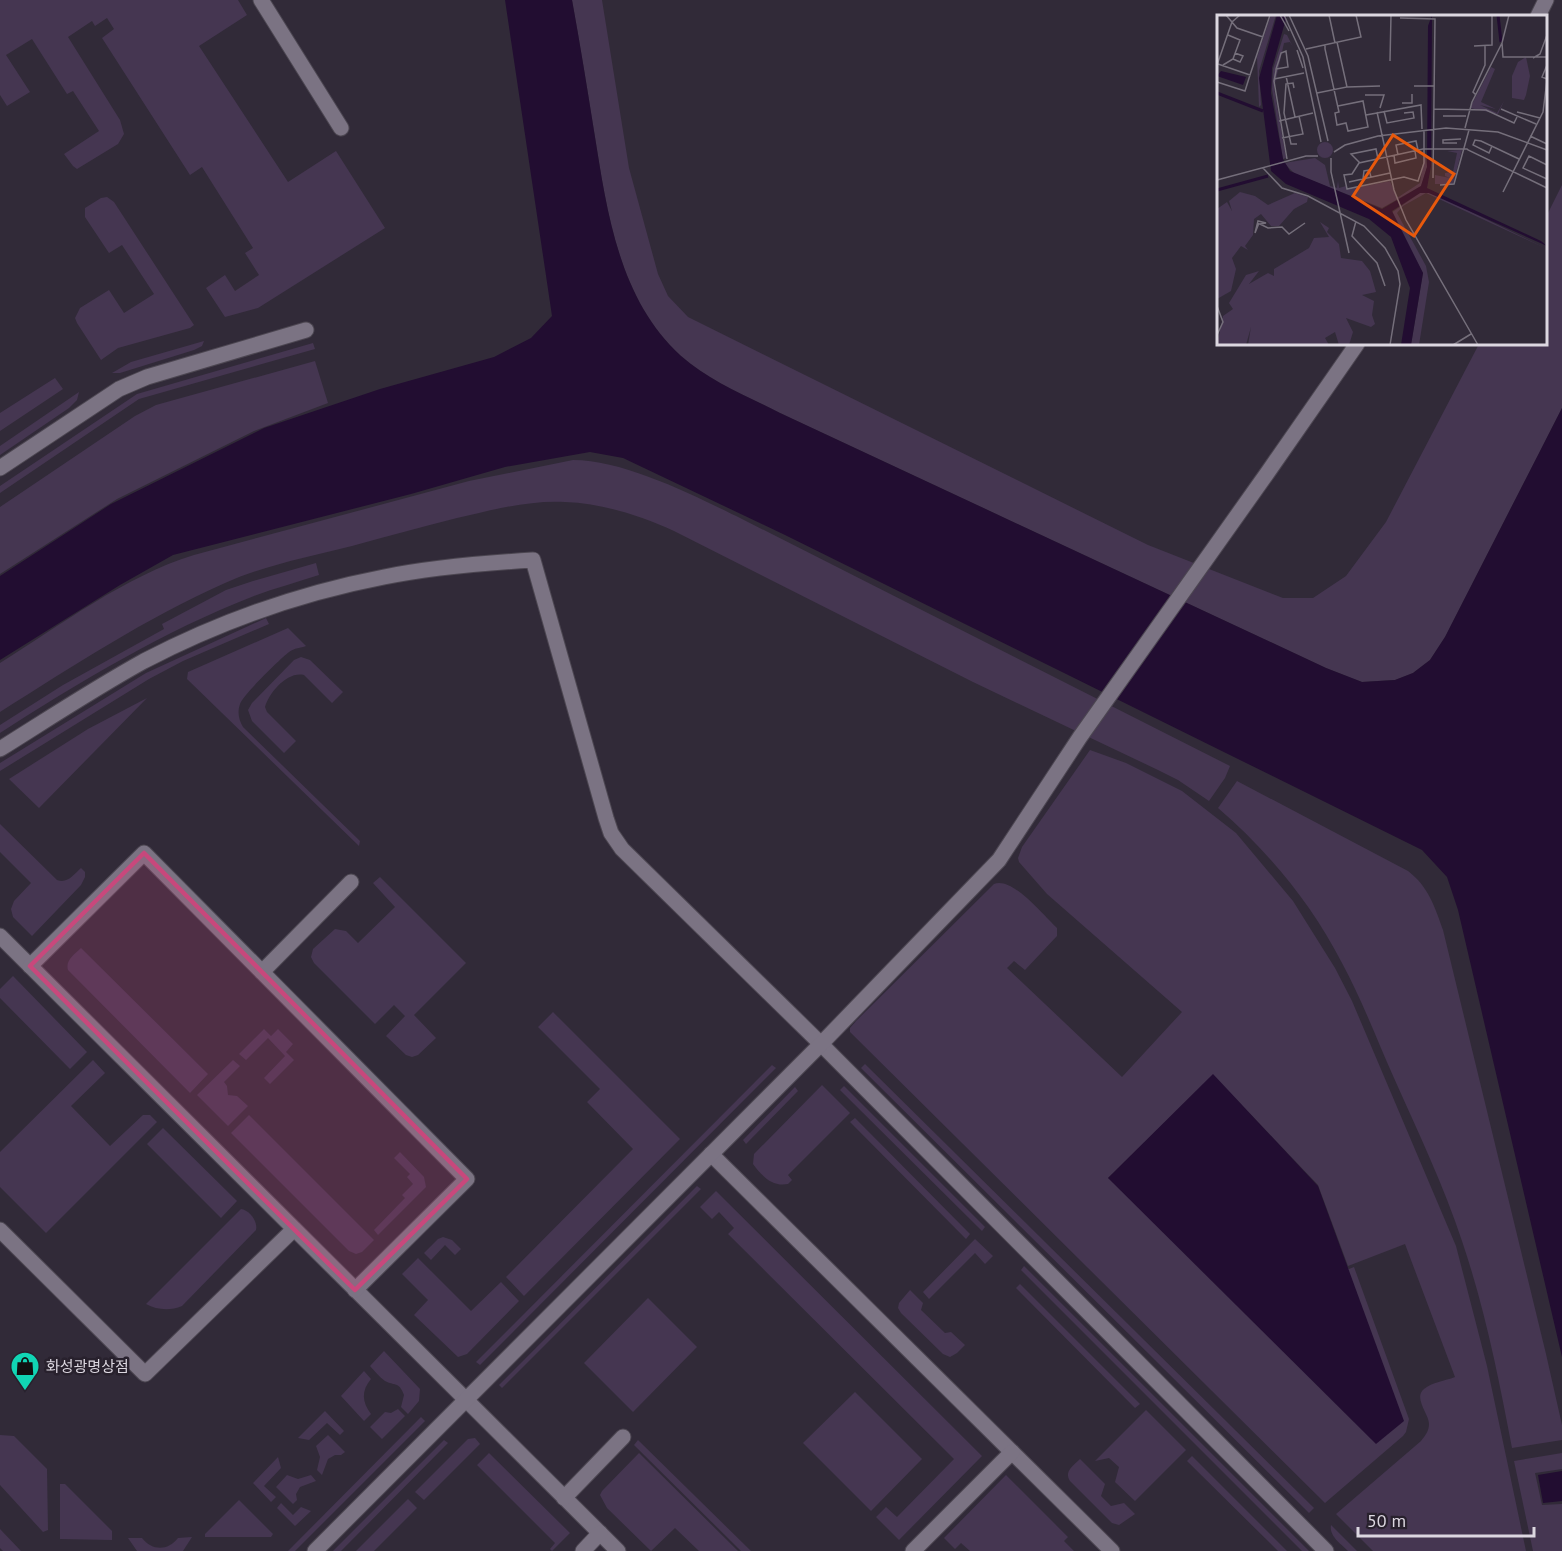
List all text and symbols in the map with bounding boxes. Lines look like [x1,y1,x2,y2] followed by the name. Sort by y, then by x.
[1217,15,1547,345] inset map
[9,1350,41,1392] shop icon: 화성광명상점
[46,1357,129,1376] place label: 화성광명상점
[1358,1500,1534,1538] scale bar
[1367,1509,1406,1532] text: 50 m

